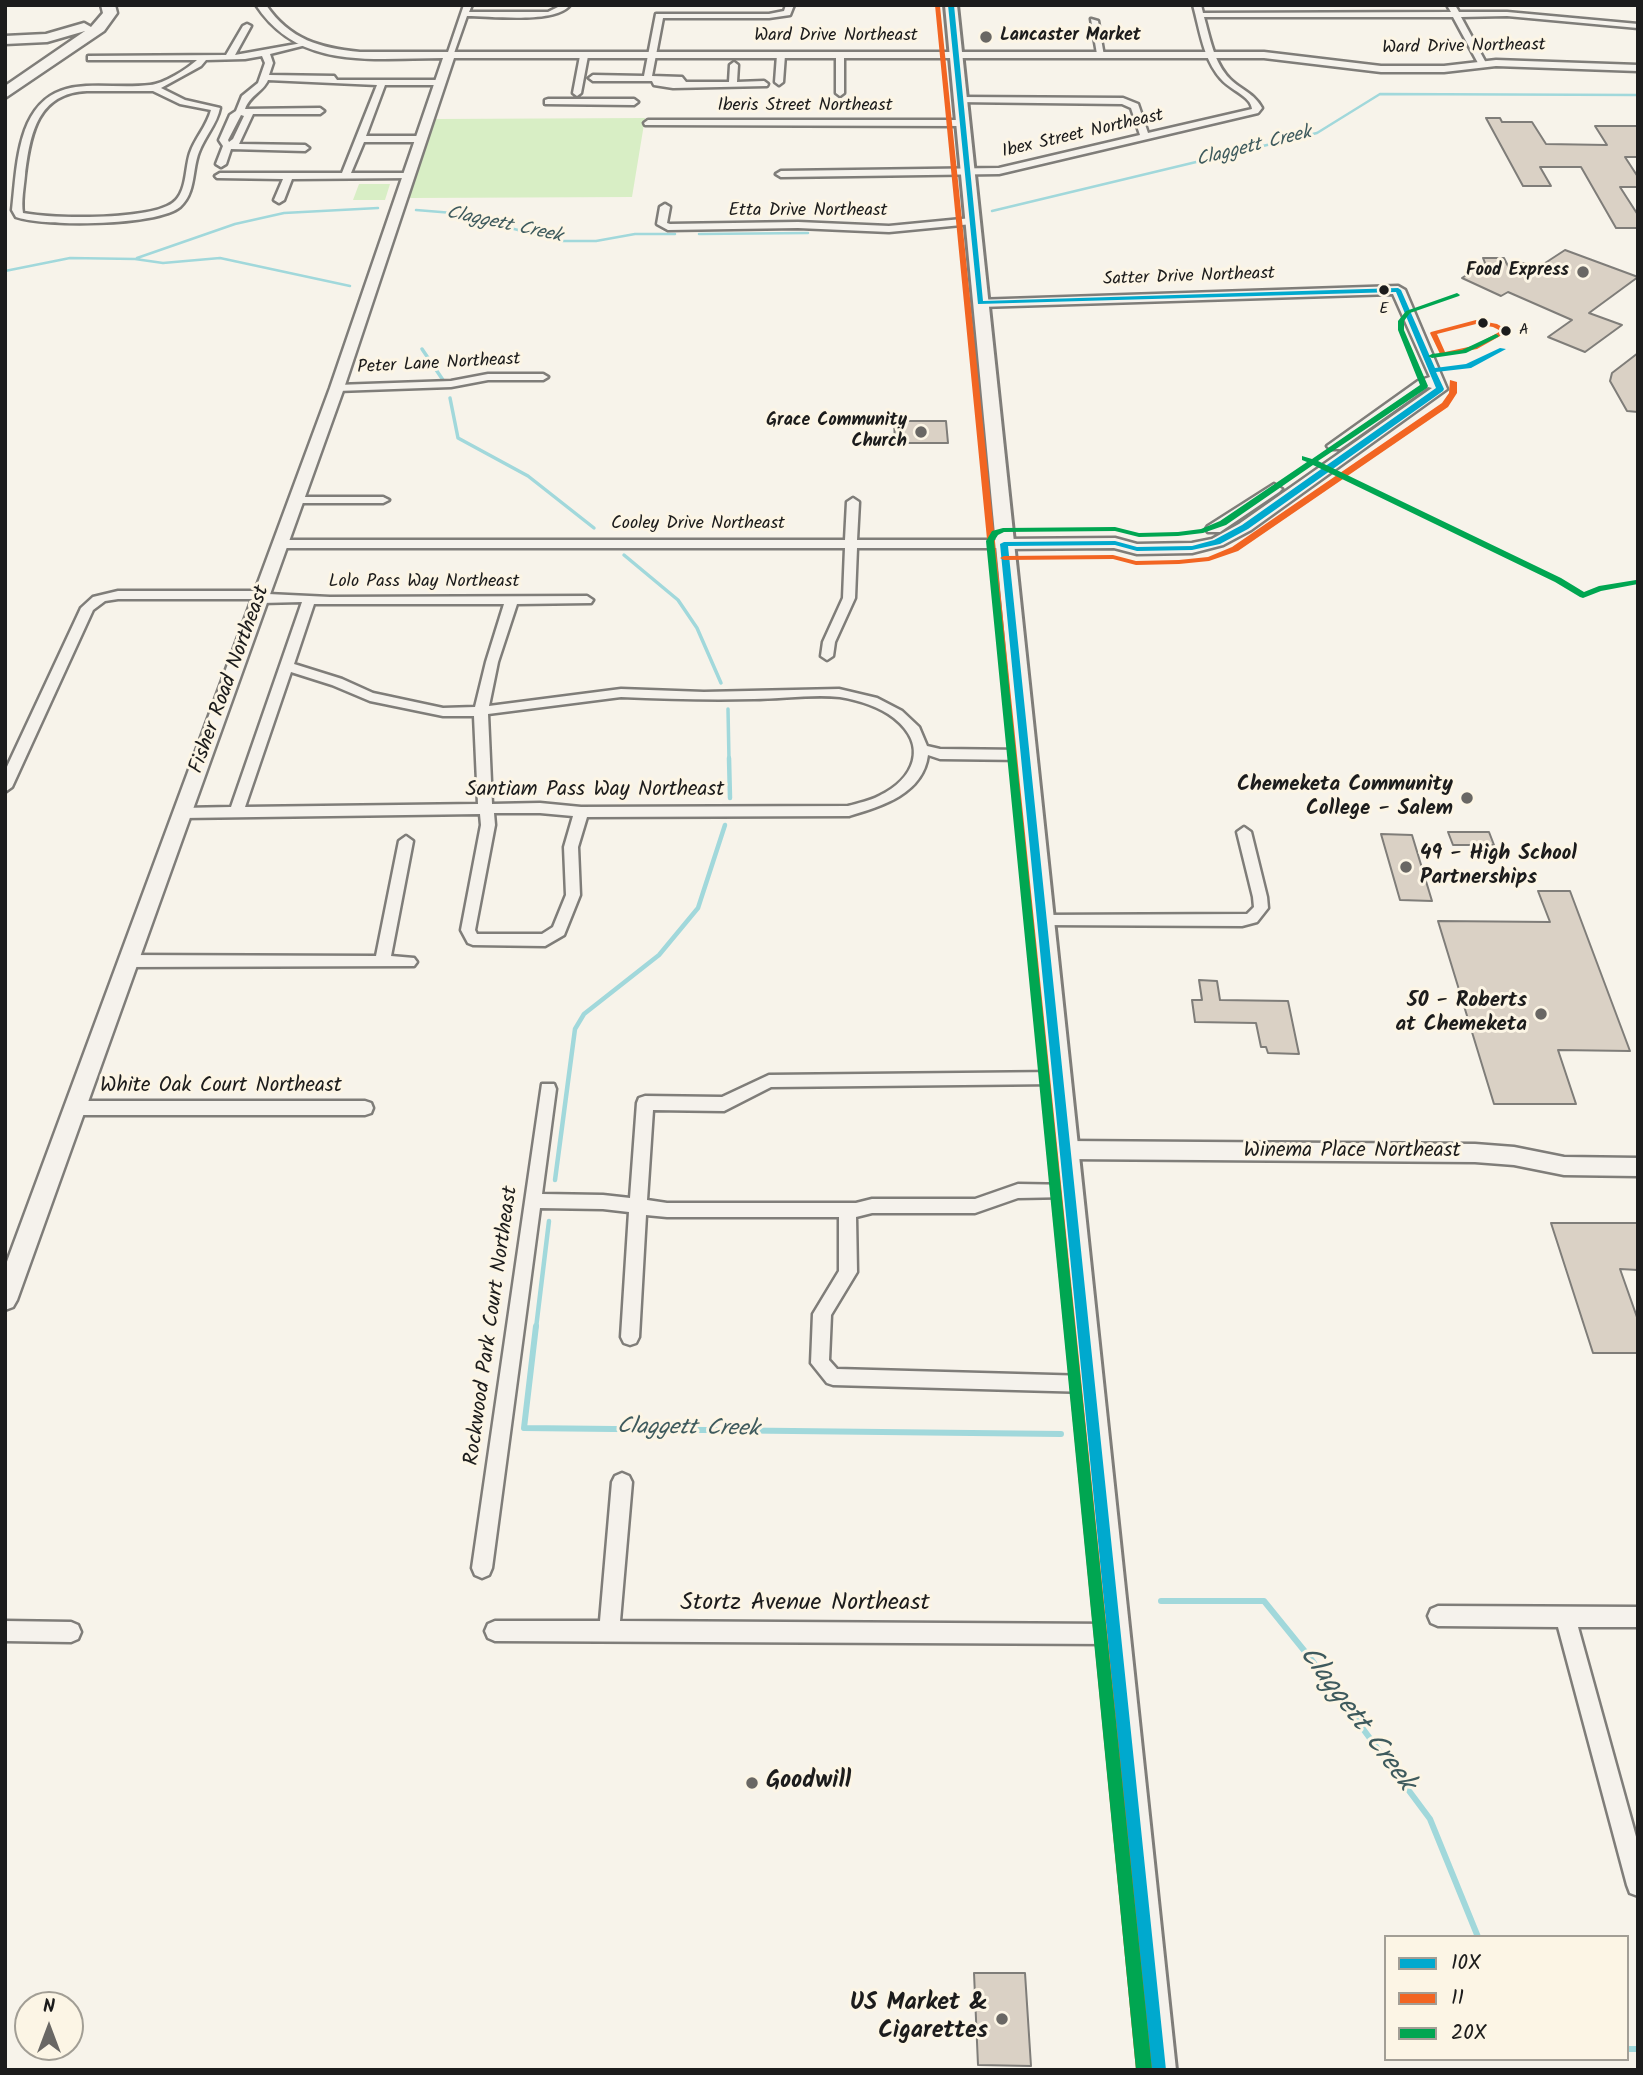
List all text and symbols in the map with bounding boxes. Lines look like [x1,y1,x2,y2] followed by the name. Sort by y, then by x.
[754,26,918,48] street label: Ward Drive Northeast
[1000,26,1141,48] place label: Lancaster Market
[978,29,994,45] marker: Lancaster Market
[1382,36,1546,60] street label: Ward Drive Northeast
[717,96,893,118] street label: Iberis Street Northeast
[1000,106,1166,164] street label: Ibex Street Northeast
[1194,123,1314,173] water label: Claggett Creek
[729,201,887,223] street label: Etta Drive Northeast
[444,203,564,249] water label: Claggett Creek
[1466,261,1569,283] place label: Food Express
[1103,264,1275,292] street label: Satter Drive Northeast
[1575,264,1591,280] marker: Food Express
[1377,283,1391,297] marker: E
[1379,300,1389,320] place label: E
[1476,316,1490,330] unlabelled marker
[1519,321,1529,341] place label: A
[1499,324,1513,338] marker: A
[357,350,521,380] street label: Peter Lane Northeast
[766,411,907,453] place label: Grace Community Church
[913,424,929,440] marker: Grace Community Church
[611,514,785,536] street label: Cooley Drive Northeast
[329,572,519,594] street label: Lolo Pass Way Northeast
[185,583,277,777] street label: Fisher Road Northeast
[1237,773,1453,823] place label: Chemeketa Community College - Salem
[466,778,724,804] street label: Santiam Pass Way Northeast
[1459,790,1475,806] marker: Chemeketa Community College - Salem
[1420,842,1577,892] place label: 49 - High School Partnerships
[1398,859,1414,875] marker: 49 - High School Partnerships
[1395,989,1527,1039] place label: 50 - Roberts at Chemeketa
[1533,1006,1549,1022] marker: 50 - Roberts at Chemeketa
[100,1074,342,1100] street label: White Oak Court Northeast
[1243,1139,1461,1165] street label: Winema Place Northeast
[461,1185,525,1467] street label: Rockwood Park Court Northeast
[617,1415,759,1445] water label: Claggett Creek
[680,1591,930,1619] street label: Stortz Avenue Northeast
[1289,1641,1421,1799] water label: Claggett Creek
[766,1769,851,1797] place label: Goodwill
[744,1775,760,1791] marker: Goodwill
[1384,1935,1629,2061] legend
[1451,1947,1481,1980] text: 10X
[1451,1982,1464,2015] text: 11
[14,1991,84,2061] north arrow
[850,1991,988,2047] place label: US Market & Cigarettes
[43,1992,55,2022] text: N
[994,2011,1010,2027] marker: US Market & Cigarettes
[1451,2017,1487,2050] text: 20X

